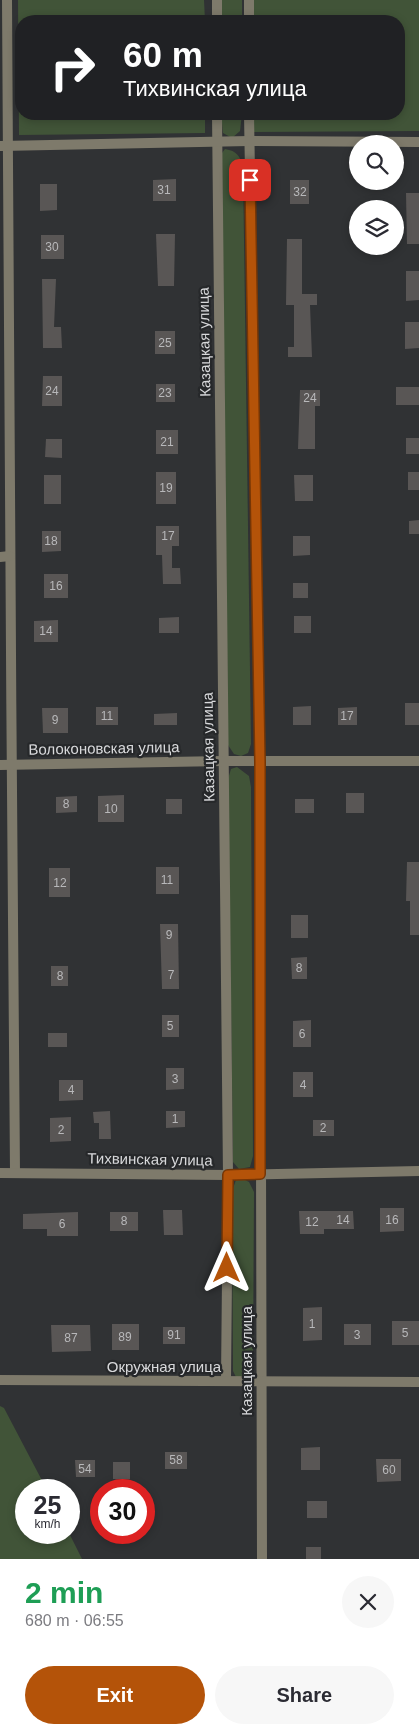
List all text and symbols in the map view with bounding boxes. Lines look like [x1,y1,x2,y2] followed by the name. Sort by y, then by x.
[40,35,105,100] icon: right
[123,35,203,74] text: 60 m
[123,76,307,101] text: Тихвинская улица
[349,135,404,255] map controls
[349,135,404,190] button: search
[229,159,271,201] pin
[236,166,264,194] icon: arrive
[157,183,171,197] house number: 31
[293,185,307,199] house number: 32
[349,200,404,255] button: layers
[45,240,59,254] house number: 30
[195,286,213,397] street label: Казацкая улица
[158,336,172,350] house number: 25
[45,384,59,398] house number: 24
[158,386,172,400] house number: 23
[303,391,317,405] house number: 24
[160,435,174,449] house number: 21
[159,481,173,495] house number: 19
[161,529,175,543] house number: 17
[44,534,58,548] house number: 18
[49,579,63,593] house number: 16
[39,624,53,638] house number: 14
[199,691,217,802] street label: Казацкая улица
[101,709,114,723] house number: 11
[340,709,354,723] house number: 17
[52,713,59,727] house number: 9
[28,738,180,758] street label: Волоконовская улица
[63,797,70,811] house number: 8
[104,802,118,816] house number: 10
[161,873,174,887] house number: 11
[53,876,67,890] house number: 12
[166,928,173,942] house number: 9
[296,961,303,975] house number: 8
[168,968,175,982] house number: 7
[57,969,64,983] house number: 8
[167,1019,174,1033] house number: 5
[299,1027,306,1041] house number: 6
[172,1072,179,1086] house number: 3
[300,1078,307,1092] house number: 4
[68,1083,75,1097] house number: 4
[172,1112,179,1126] house number: 1
[320,1121,327,1135] house number: 2
[58,1123,65,1137] house number: 2
[87,1149,213,1169] street label: Тихвинская улица
[336,1213,350,1227] house number: 14
[385,1213,399,1227] house number: 16
[121,1214,128,1228] house number: 8
[305,1215,319,1229] house number: 12
[59,1217,66,1231] house number: 6
[200,1241,252,1293] position arrow
[238,1306,255,1416] street label: Казацкая улица
[309,1317,316,1331] house number: 1
[402,1326,409,1340] house number: 5
[167,1328,181,1342] house number: 91
[354,1328,361,1342] house number: 3
[118,1330,132,1344] house number: 89
[64,1331,78,1345] house number: 87
[107,1358,222,1375] street label: Окружная улица
[169,1453,183,1467] house number: 58
[78,1462,92,1476] house number: 54
[382,1463,396,1477] house number: 60
[90,1479,155,1544] speed limit sign: 30
[34,1491,61,1519] text: 25
[34,1517,61,1531] text: km/h
[25,1576,103,1609] text: 2 min
[342,1576,394,1628] button: close
[25,1612,124,1629] text: 680 m · 06:55
[25,1666,205,1724] button: Exit
[215,1666,394,1724] button: Share

